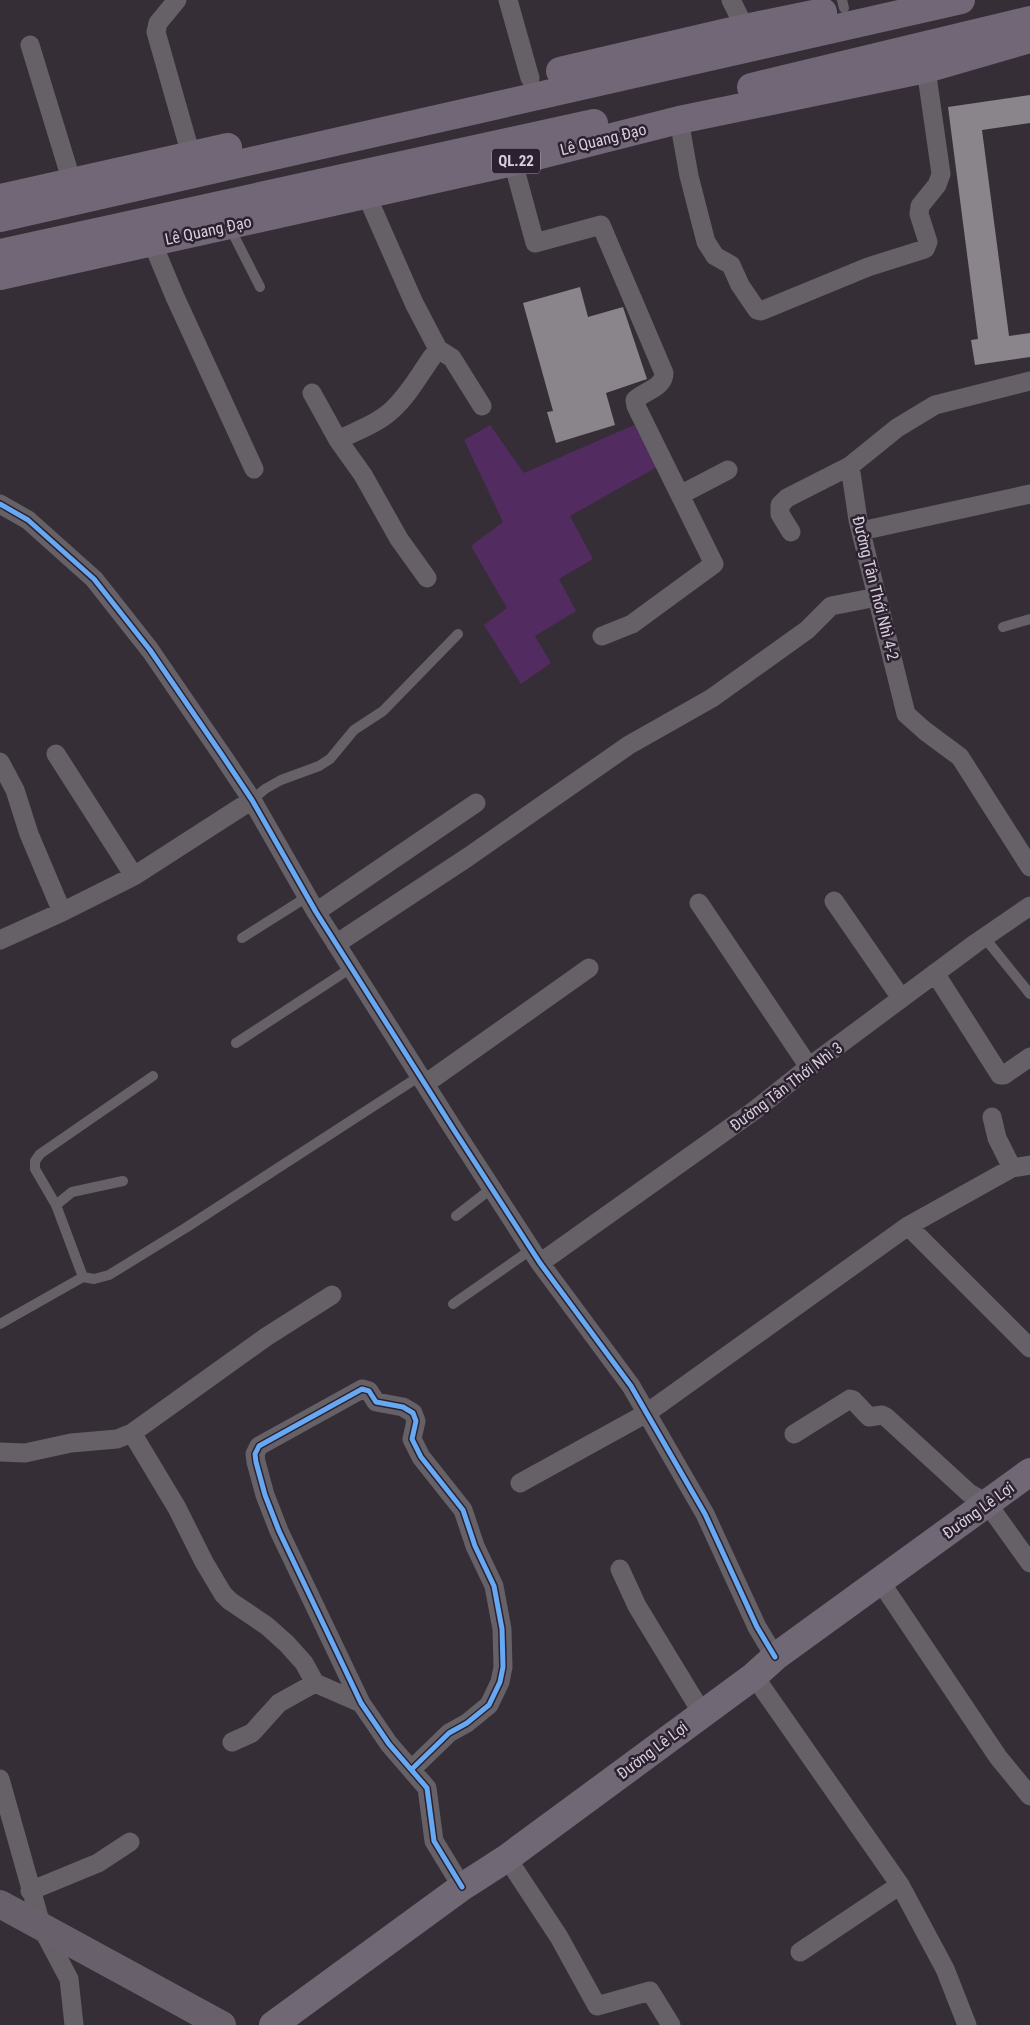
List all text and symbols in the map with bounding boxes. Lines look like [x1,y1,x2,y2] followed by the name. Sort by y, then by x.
[558,120,648,159] street label: Lê Quang Đạo
[492,148,540,174] road number: QL.22
[163,212,253,249] street label: Lê Quang Đạo
[848,514,903,662] street label: Đường Tân Thới Nhì 4-2
[726,1038,846,1135] street label: Đường Tân Thới Nhì 3
[939,1478,1018,1543] street label: Đường Lê Lợi
[613,1718,691,1783] street label: Đường Lê Lợi

